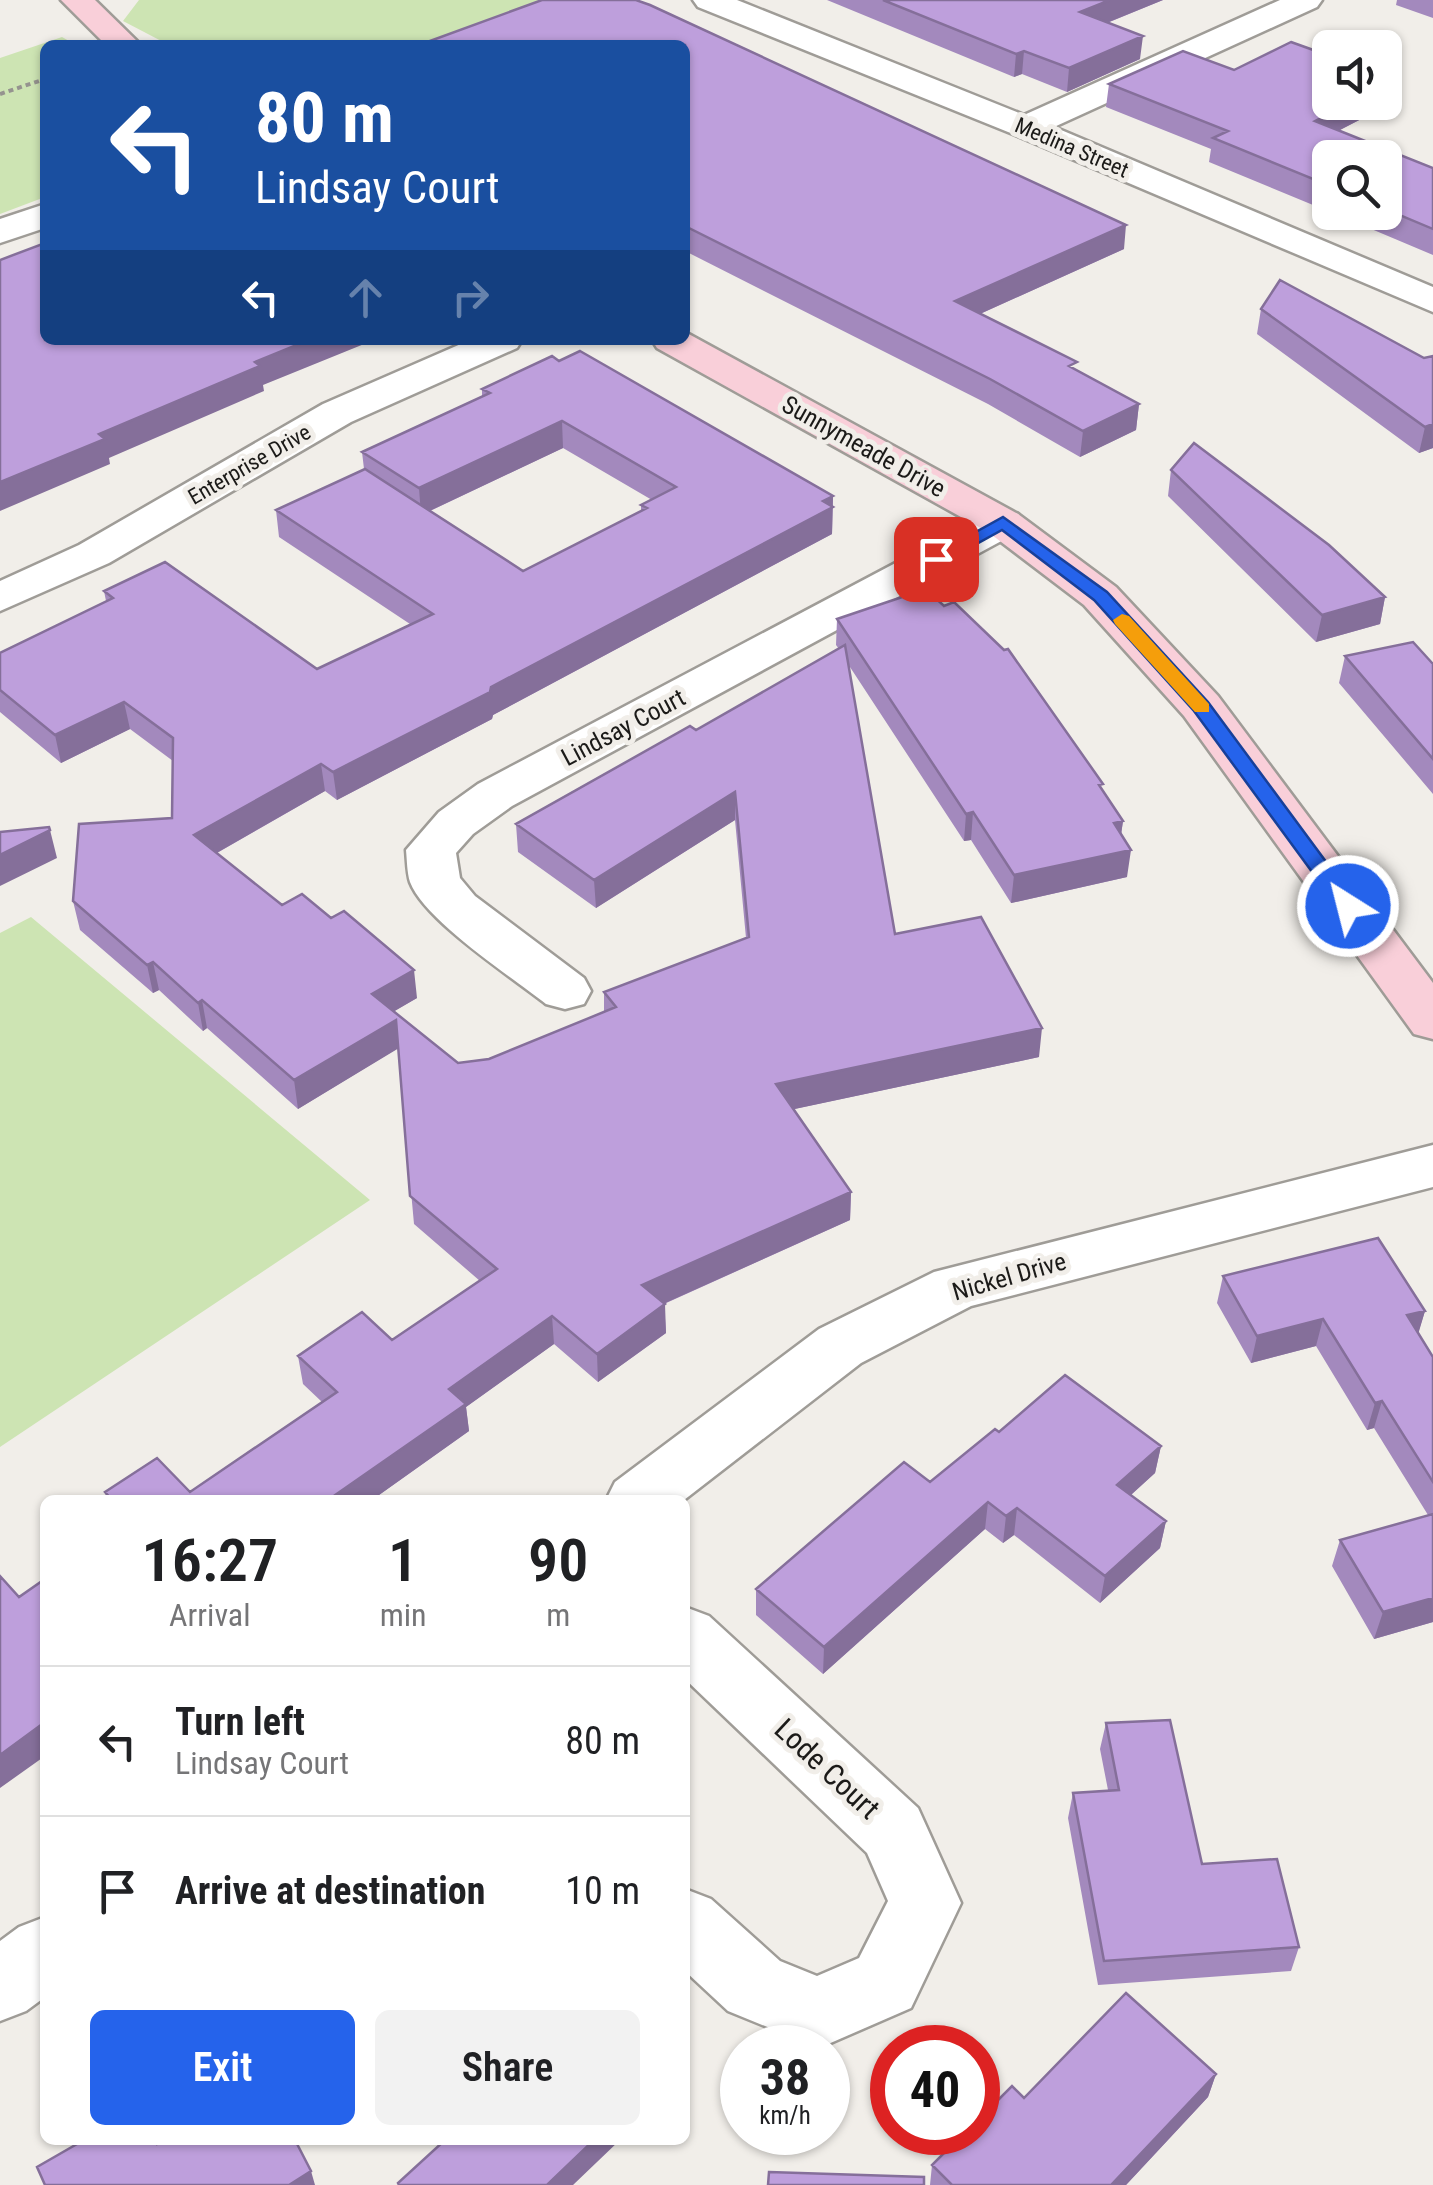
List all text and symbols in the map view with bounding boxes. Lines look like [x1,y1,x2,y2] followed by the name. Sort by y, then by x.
[1312,30,1402,230] map controls
[1312,30,1402,120] button: sound
[255,77,394,159] text: 80 m
[90,80,220,210] icon: left
[1011,112,1132,183] street label: Medina Street
[1312,140,1402,230] button: search
[255,161,500,214] text: Lindsay Court
[233,270,288,325] icon: left
[338,270,393,325] icon: ahead
[443,270,498,325] icon: right
[777,390,950,503] street label: Sunnymeade Drive
[184,419,315,510] street label: Enterprise Drive
[894,517,979,602] pin
[909,532,964,587] icon: arrive
[556,683,690,772] street label: Lindsay Court
[1296,854,1400,958] position arrow
[949,1246,1069,1307] street label: Nickel Drive
[142,1525,278,1596] text: 16:27
[388,1525,418,1596] text: 1
[528,1525,588,1596] text: 90
[169,1596,251,1634] text: Arrival
[380,1596,427,1634] text: min
[546,1596,570,1634] text: m
[175,1700,305,1744] text: Turn left
[768,1711,887,1826] street label: Lode Court
[90,1714,145,1769] icon: left
[565,1719,640,1763] text: 80 m
[175,1744,349,1782] text: Lindsay Court
[90,1864,145,1919] icon: arrive
[175,1869,485,1913] text: Arrive at destination
[565,1869,640,1913] text: 10 m
[90,2010,355,2125] button: Exit
[375,2010,640,2125] button: Share
[870,2025,1000,2155] speed limit sign: 40
[760,2049,810,2107] text: 38
[759,2101,811,2130] text: km/h

